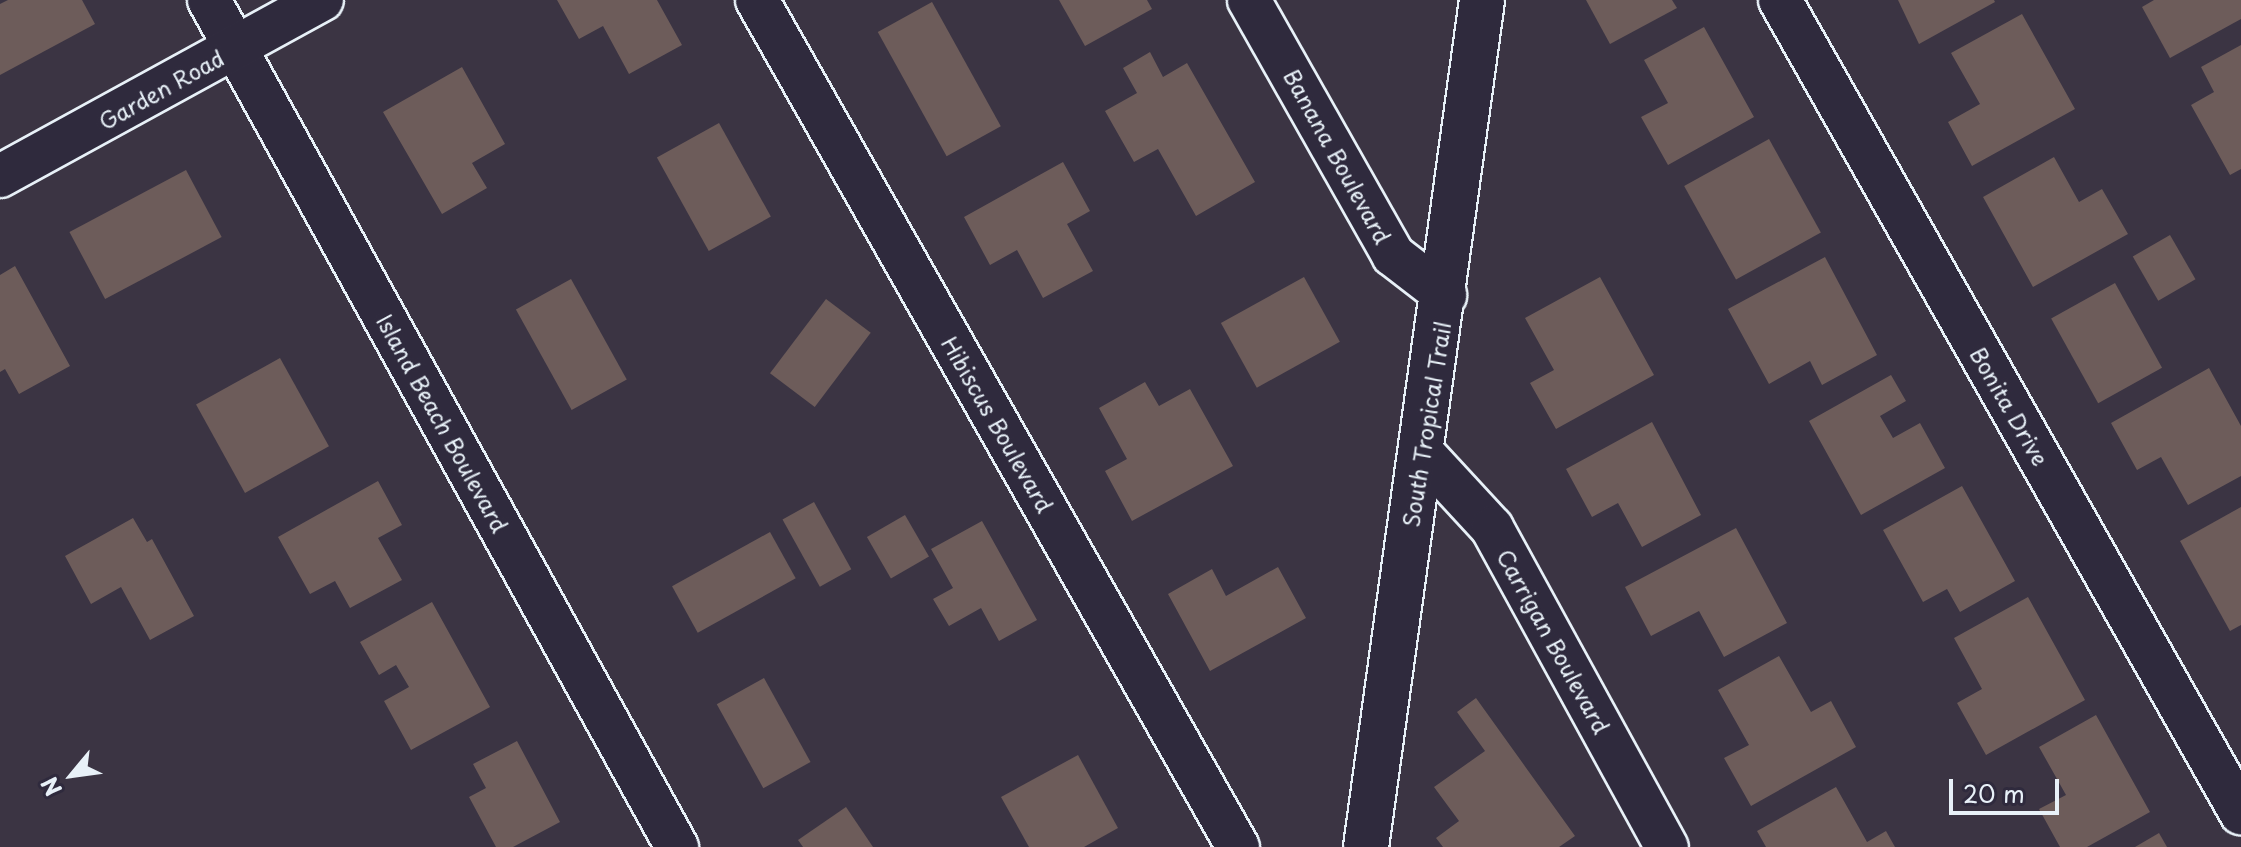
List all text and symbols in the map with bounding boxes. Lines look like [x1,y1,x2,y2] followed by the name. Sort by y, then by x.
[94,44,228,134] street label: Garden Road
[1279,65,1397,247] street label: Banana Boulevard
[372,309,514,537] street label: Island Beach Boulevard
[1396,318,1456,530] street label: South Tropical Trail
[937,331,1059,517] street label: Hibiscus Boulevard
[1965,342,2055,470] street label: Bonita Drive
[1492,544,1616,738] street label: Carrigan Boulevard
[32,735,112,815] north arrow
[1953,763,2063,813] scale bar
[32,771,69,803] text: N
[1963,775,2025,811] text: 20 m

